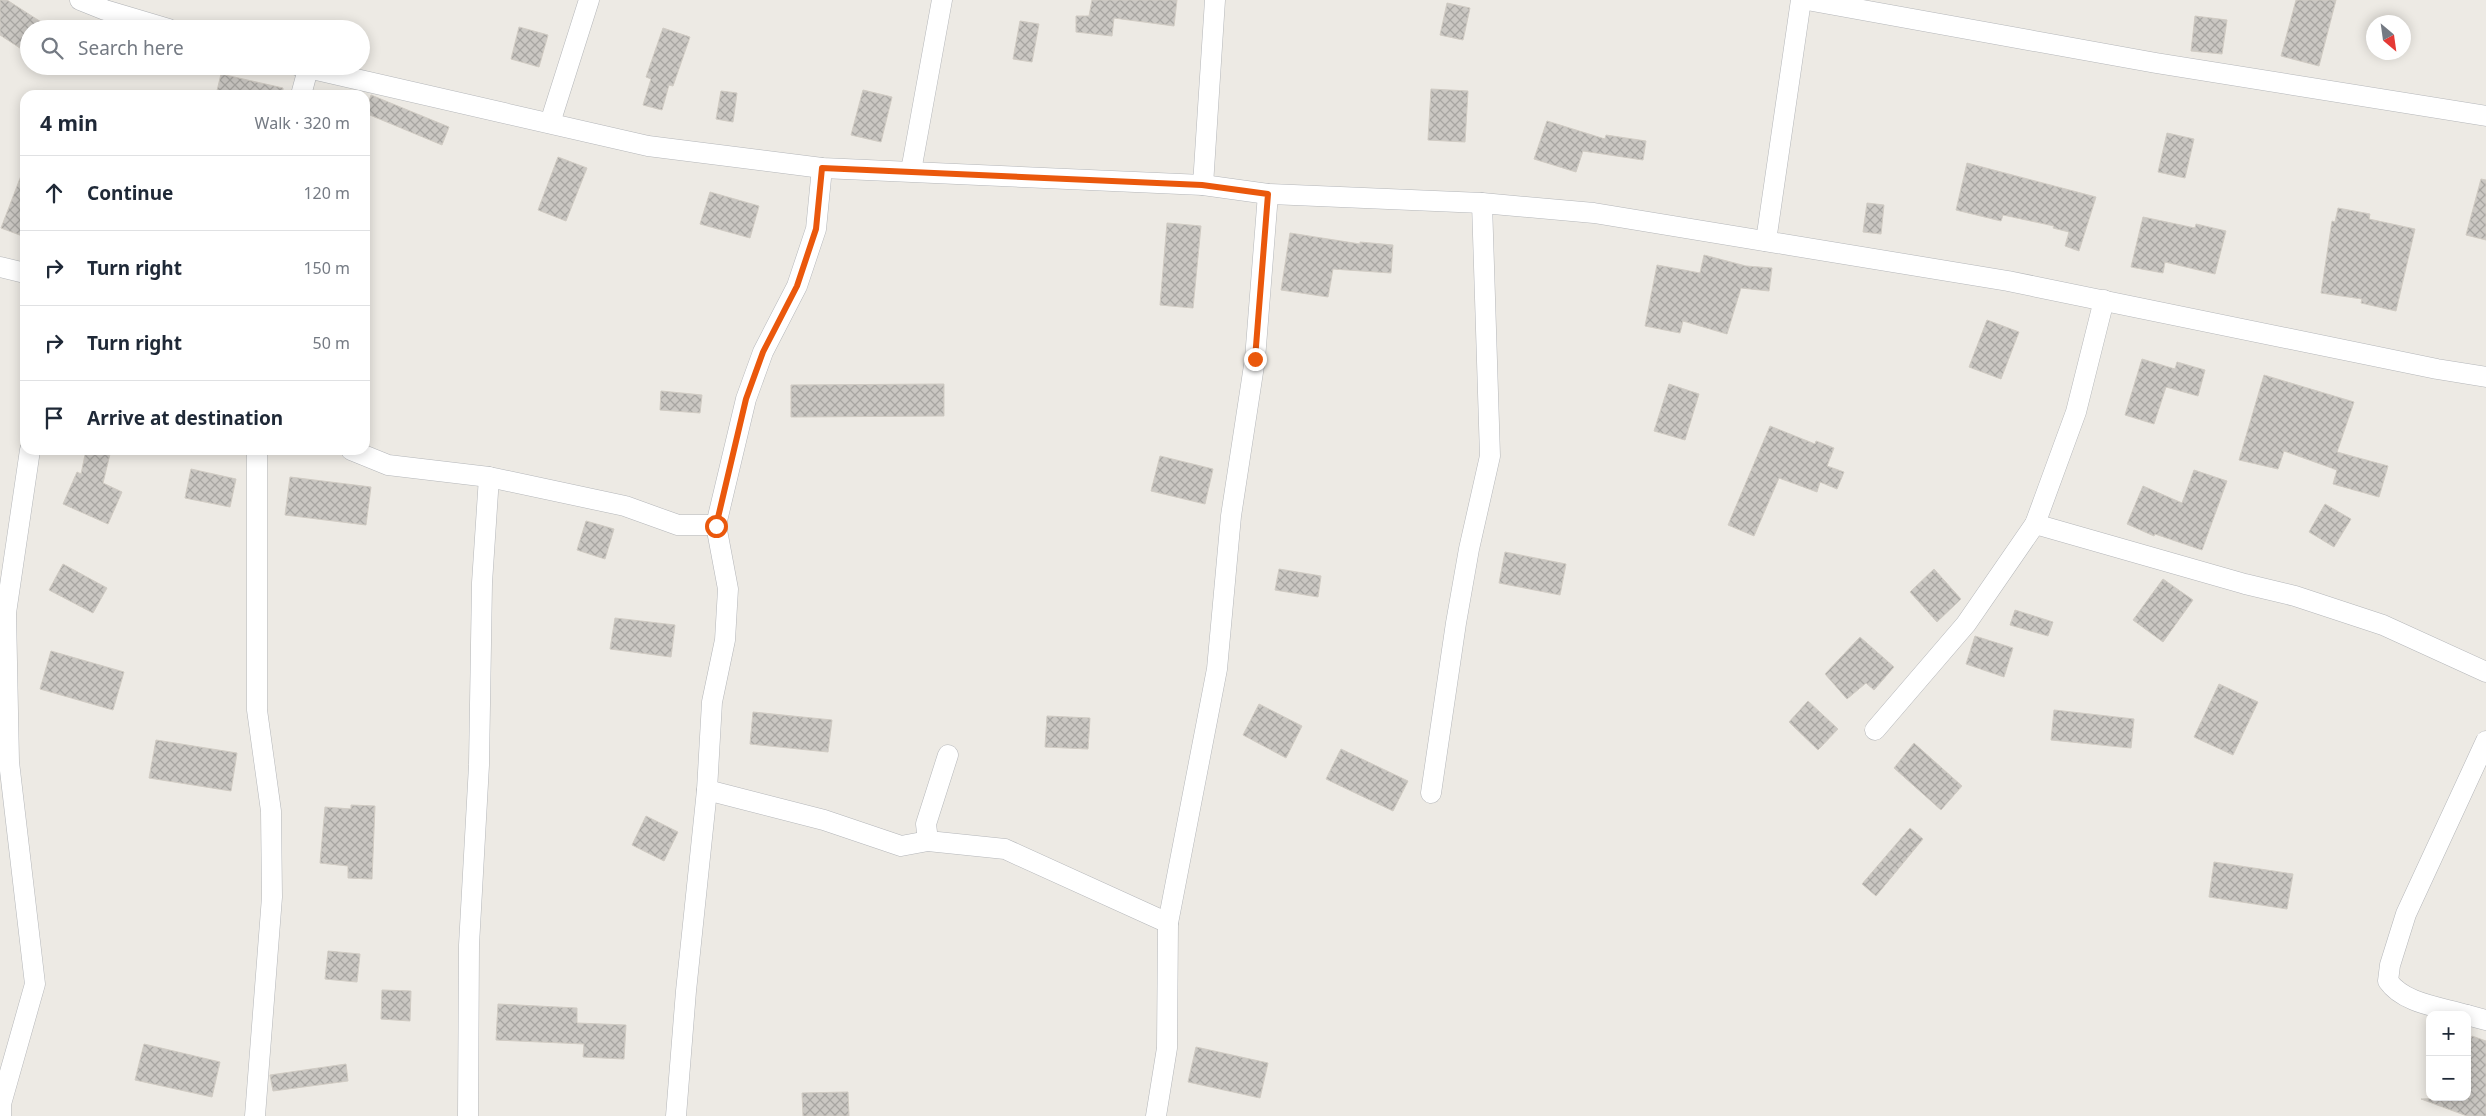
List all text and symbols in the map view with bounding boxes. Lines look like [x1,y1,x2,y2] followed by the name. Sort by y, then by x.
[2366,15,2411,60] north arrow
[20,20,370,75] search box
[38,34,66,62] icon: search
[78,35,184,61] text: Search here
[40,109,98,137] text: 4 min
[255,112,350,134] text: Walk · 320 m
[40,179,68,207] icon: ahead
[87,180,173,206] text: Continue
[303,182,350,204] text: 120 m
[40,254,68,282] icon: right
[87,255,182,281] text: Turn right
[303,257,350,279] text: 150 m
[40,329,68,357] icon: right
[87,330,182,356] text: Turn right
[313,332,350,354] text: 50 m
[1244,348,1267,371] route end
[40,404,68,432] icon: arrive
[87,405,283,431] text: Arrive at destination
[705,515,728,538] route start
[2426,1011,2471,1101] map controls
[2426,1011,2471,1056] button: +
[2426,1056,2471,1101] button: −

